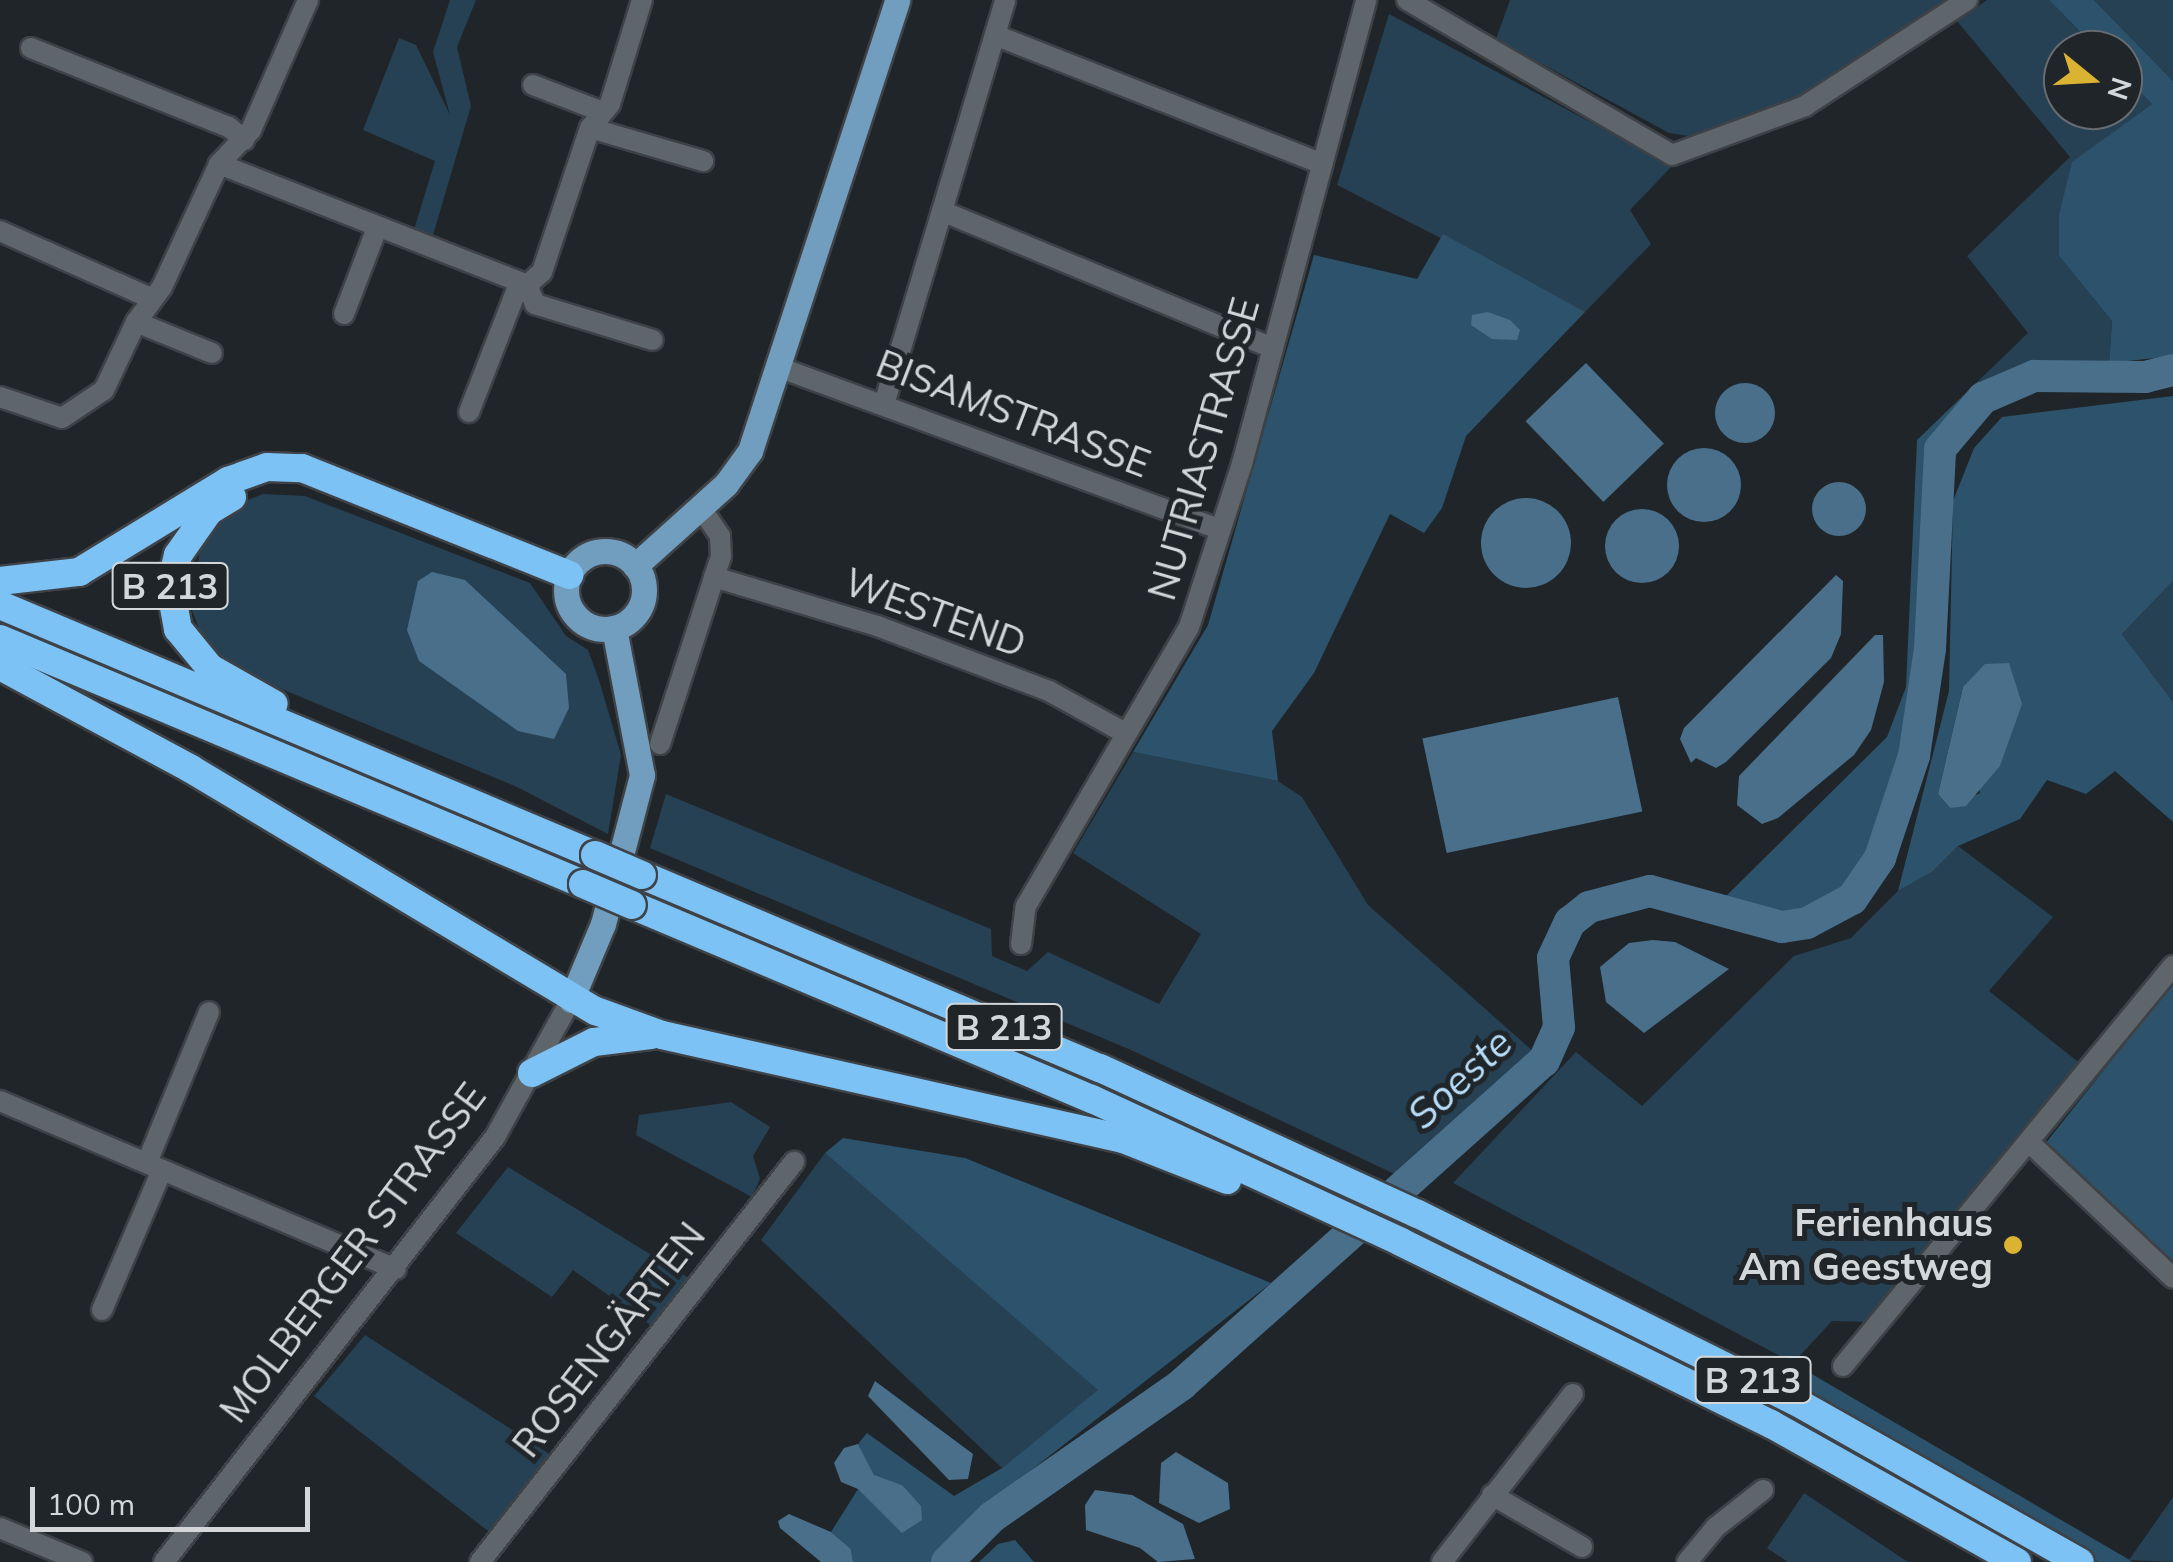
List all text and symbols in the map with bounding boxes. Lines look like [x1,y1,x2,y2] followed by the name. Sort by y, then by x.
[2043,30,2143,130] north arrow
[2100,73,2140,104] text: N
[1139,293,1269,605] street label: NUTRIASTRASSE
[870,341,1156,487] street label: BISAMSTRASSE
[110,556,230,616] road number: B 213
[838,559,1032,667] street label: WESTEND
[944,997,1064,1057] road number: B 213
[1397,1018,1521,1138] water label: Soeste
[211,1075,495,1431] street label: MOLBERGER STRASSE
[1739,1200,1993,1290] place label: Ferienhaus Am Geestweg
[503,1214,715,1466] street label: ROSENGÄRTEN
[2002,1234,2024,1256] marker: Ferienhaus Am Geestweg
[1693,1350,1813,1410] road number: B 213
[35,1467,315,1529] scale bar
[47,1485,135,1523] text: 100 m

